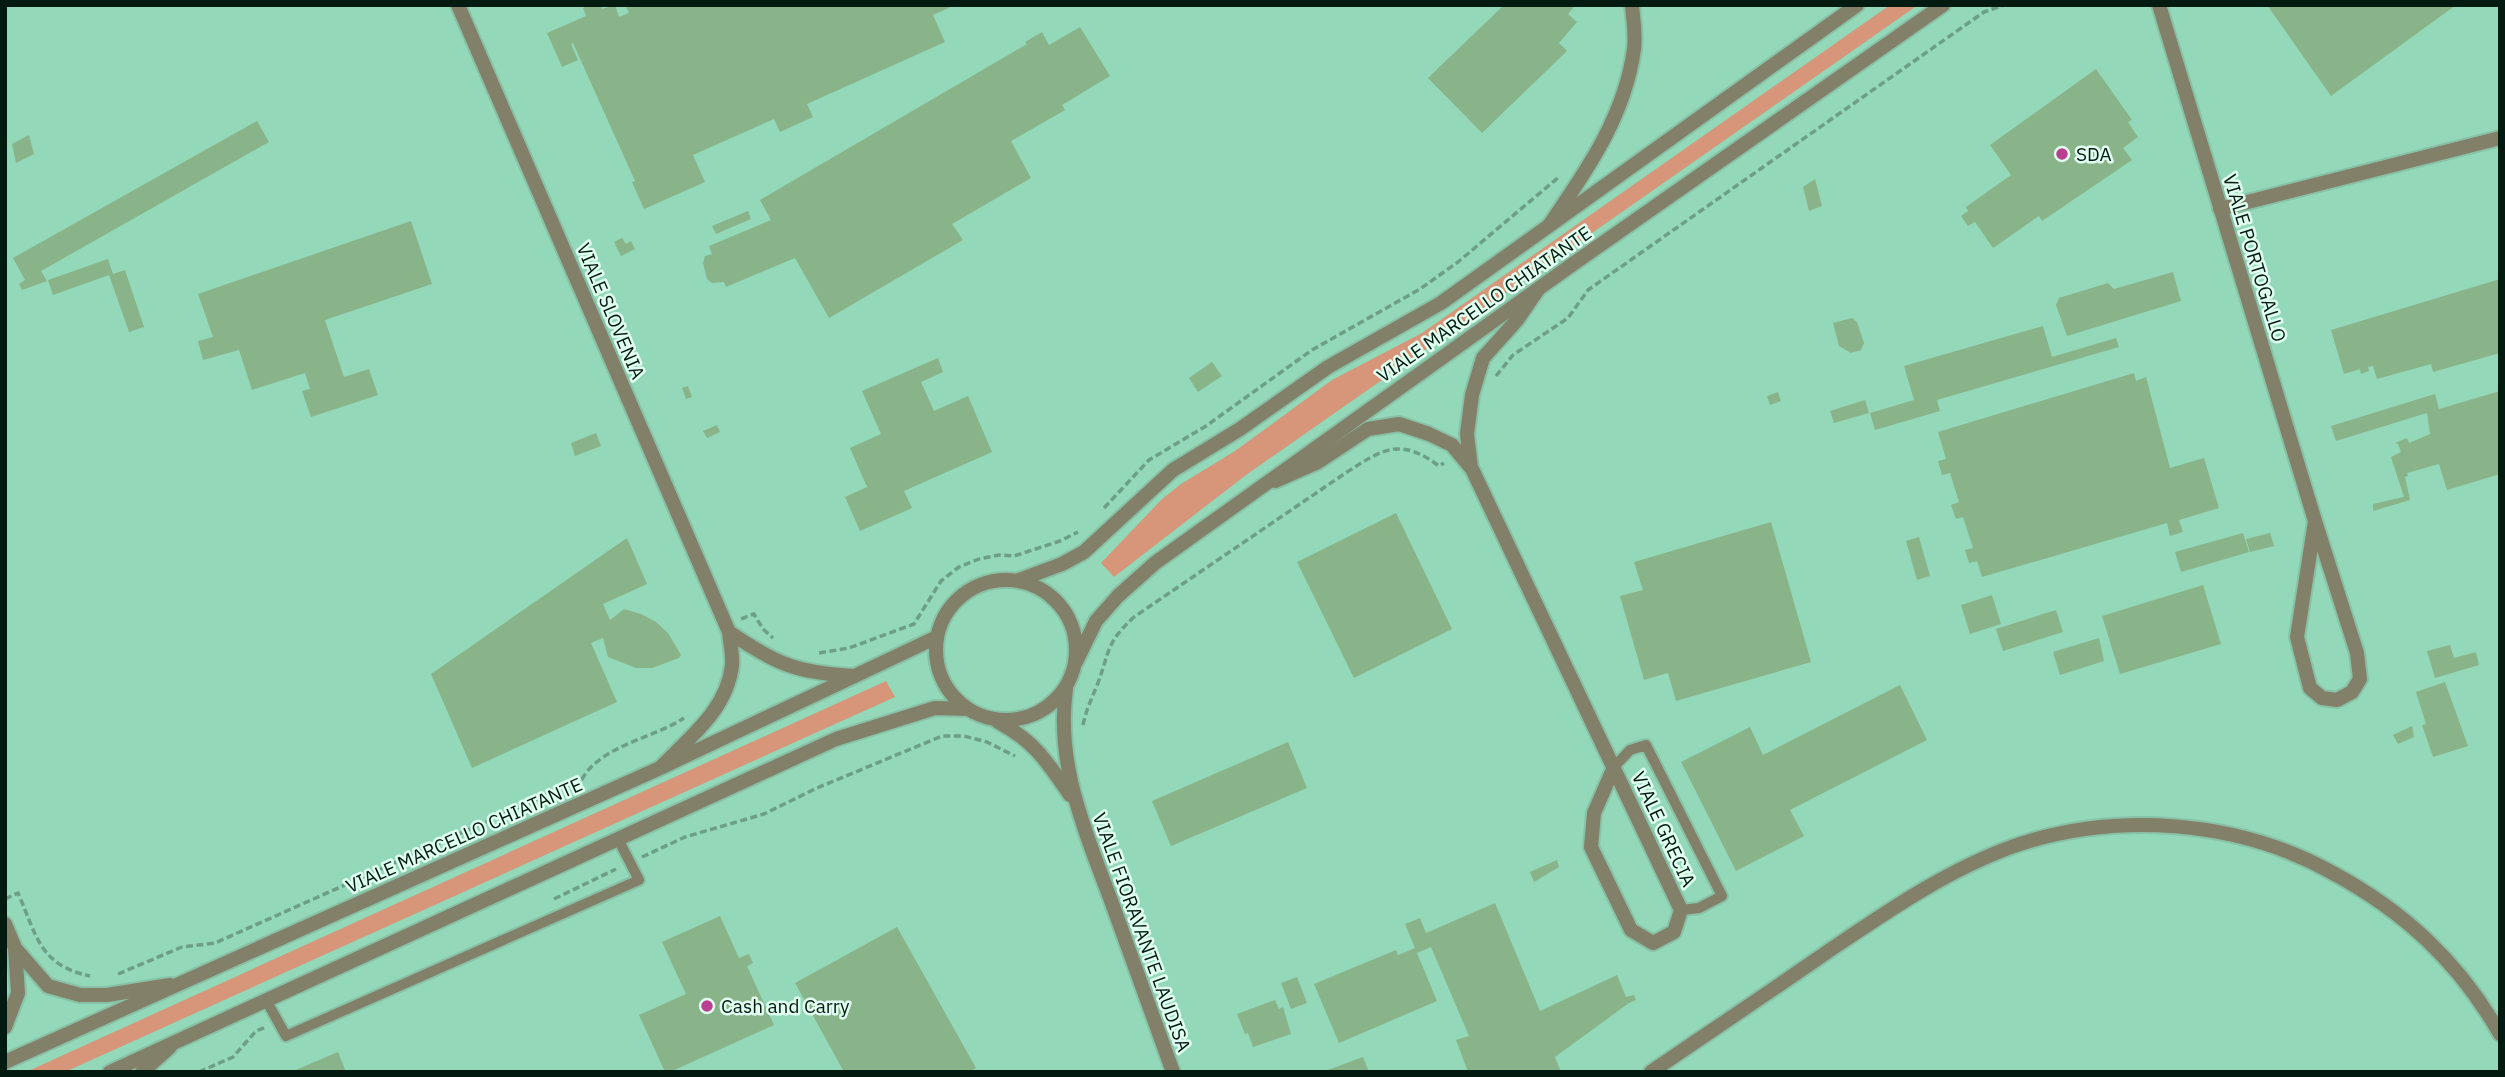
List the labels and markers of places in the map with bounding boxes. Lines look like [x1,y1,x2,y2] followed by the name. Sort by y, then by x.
[2076,142,2112,166] place label: SDA
[2054,146,2070,162] marker: SDA
[721,994,850,1018] place label: Cash and Carry
[699,998,715,1014] marker: Cash and Carry

